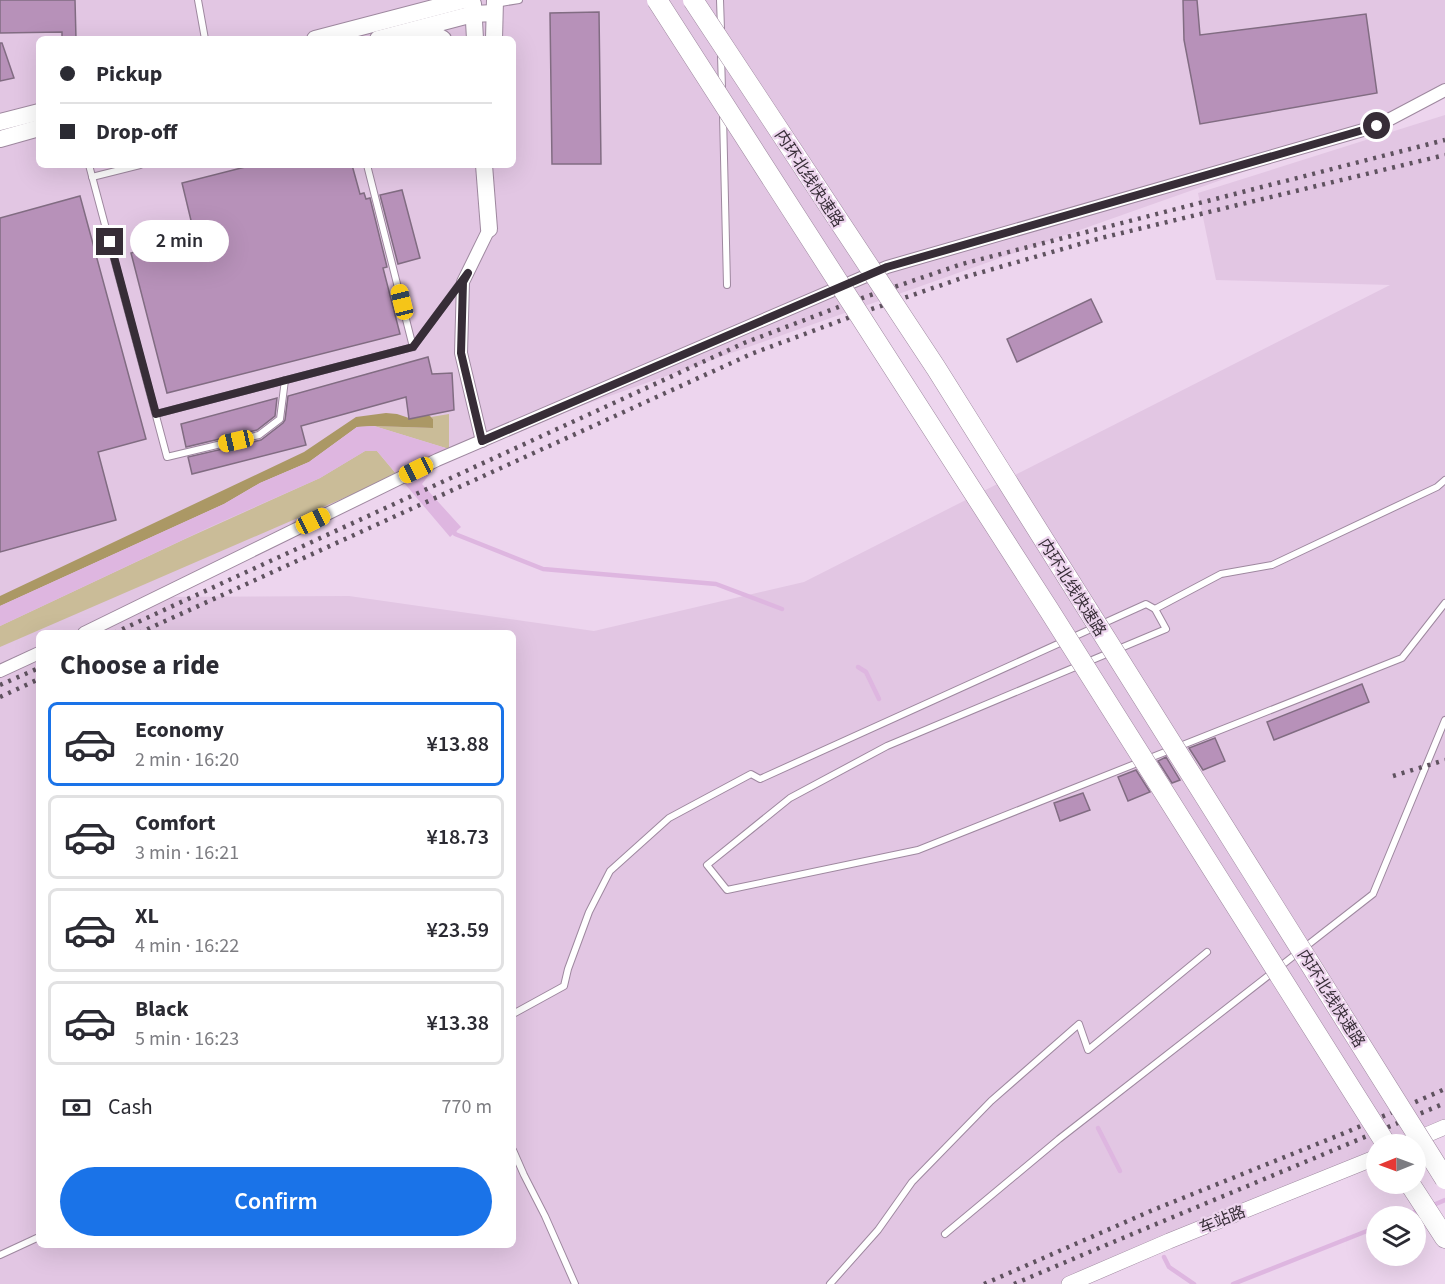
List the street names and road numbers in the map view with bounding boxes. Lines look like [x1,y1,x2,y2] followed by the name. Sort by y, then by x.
[769,126,849,232] street label: 内环北线快速路
[1033,534,1111,641] street label: 内环北线快速路
[1292,945,1370,1052] street label: 内环北线快速路
[1196,1201,1249,1239] street label: 车站路

